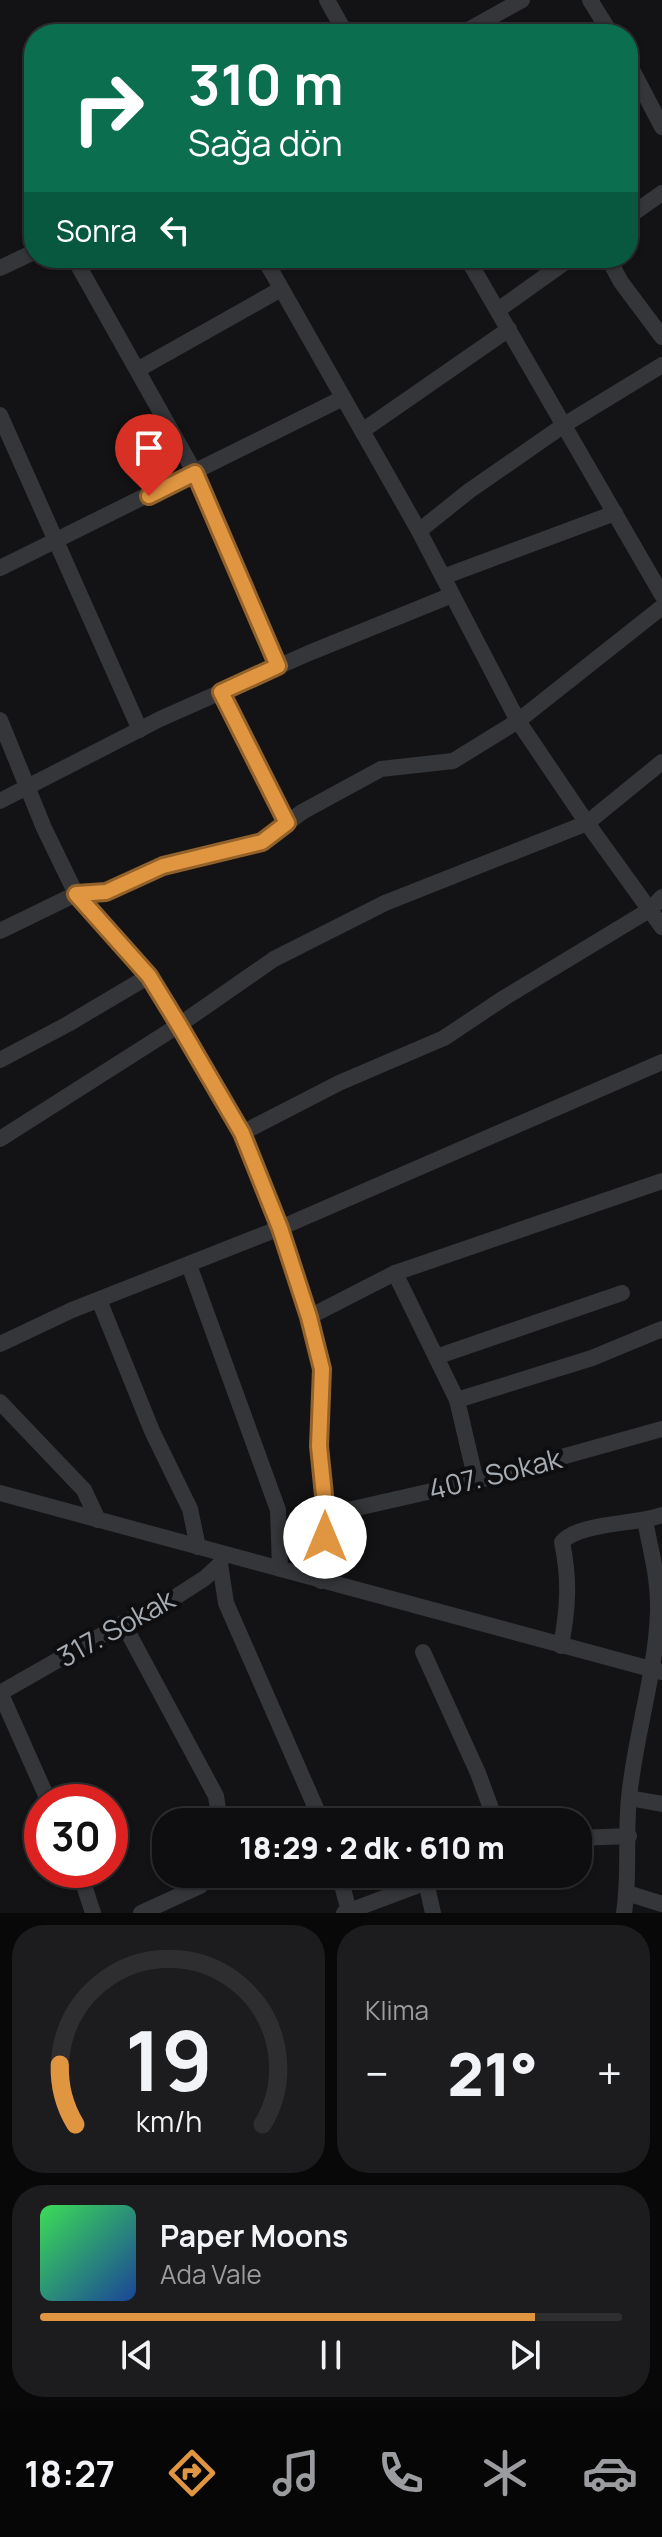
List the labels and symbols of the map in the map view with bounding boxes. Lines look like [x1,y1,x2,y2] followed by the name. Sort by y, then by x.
[115,414,183,496] pin
[424,1438,566,1508] street label: 407. Sokak
[283,1495,367,1579] position arrow
[50,1579,182,1675] street label: 317. Sokak
[24,1784,128,1888] speed limit sign: 30

